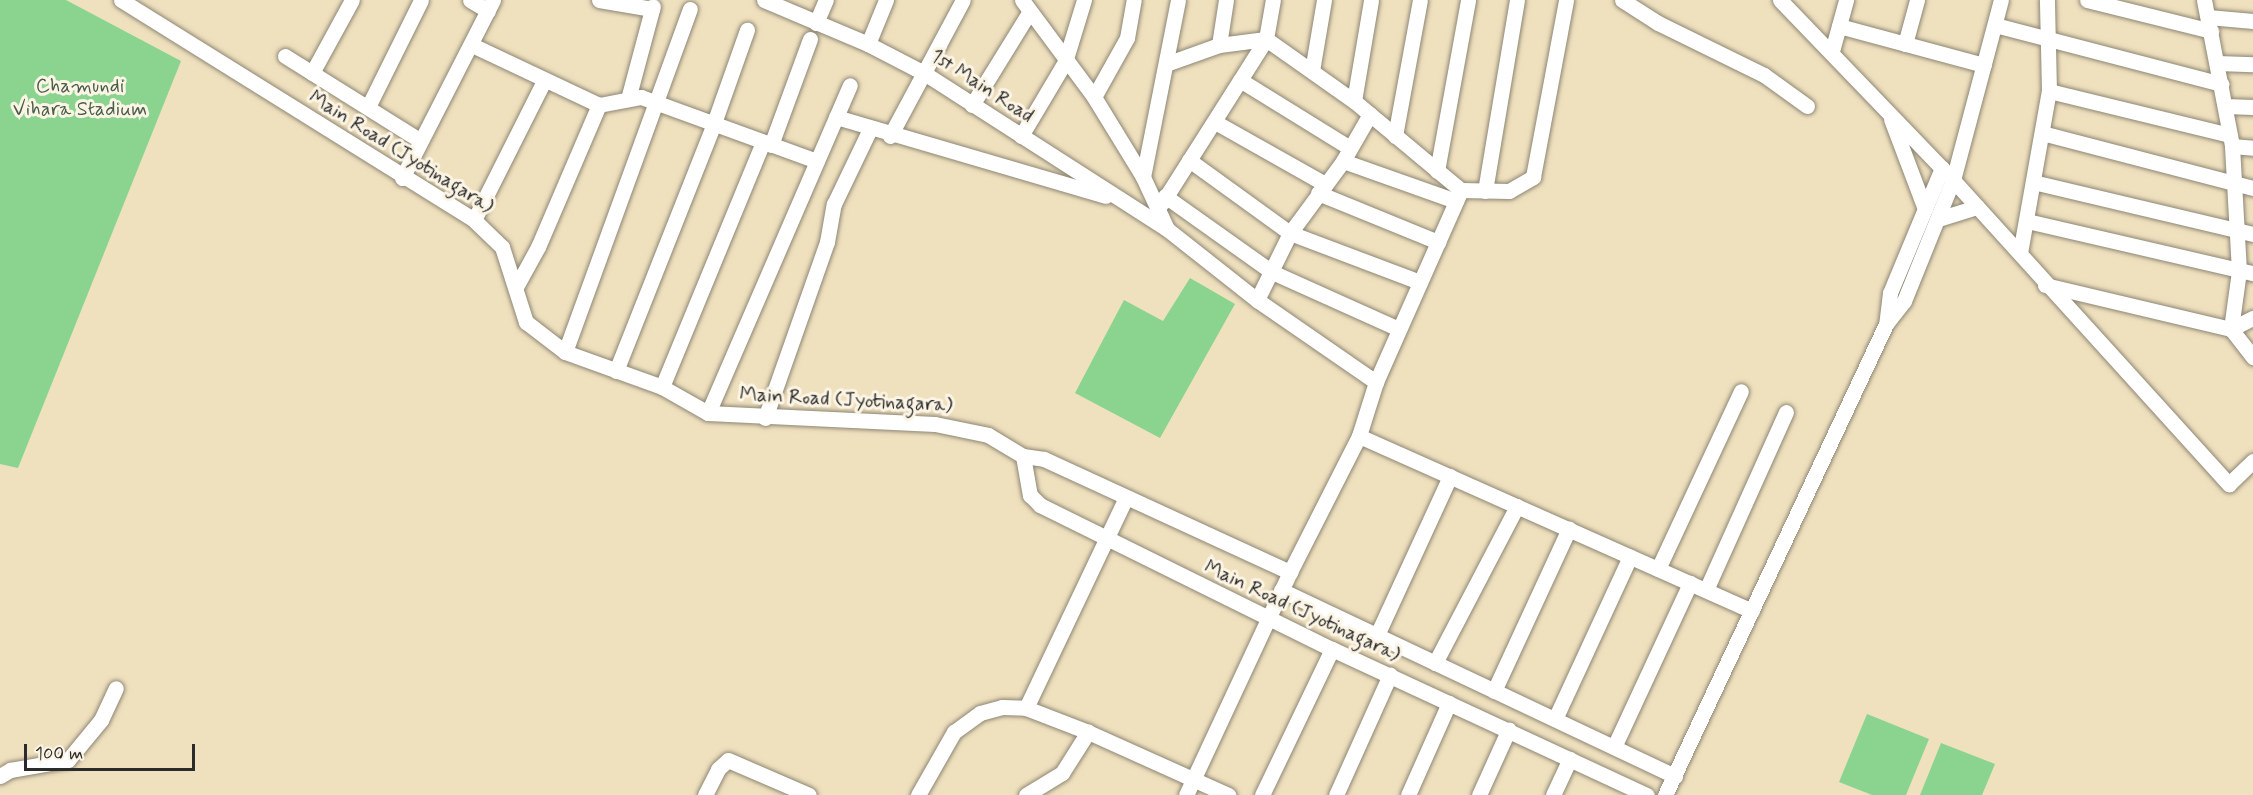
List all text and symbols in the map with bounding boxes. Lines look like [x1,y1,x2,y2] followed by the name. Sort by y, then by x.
[926,44,1038,128] street label: 1st Main Road
[13,75,147,122] park label: Chamundi Vihara Stadium
[305,86,497,218] street label: Main Road (Jyotinagara)
[739,382,953,418] street label: Main Road (Jyotinagara)
[1201,555,1403,667] street label: Main Road (Jyotinagara)
[27,732,198,770] scale bar
[35,742,83,766] text: 100 m

